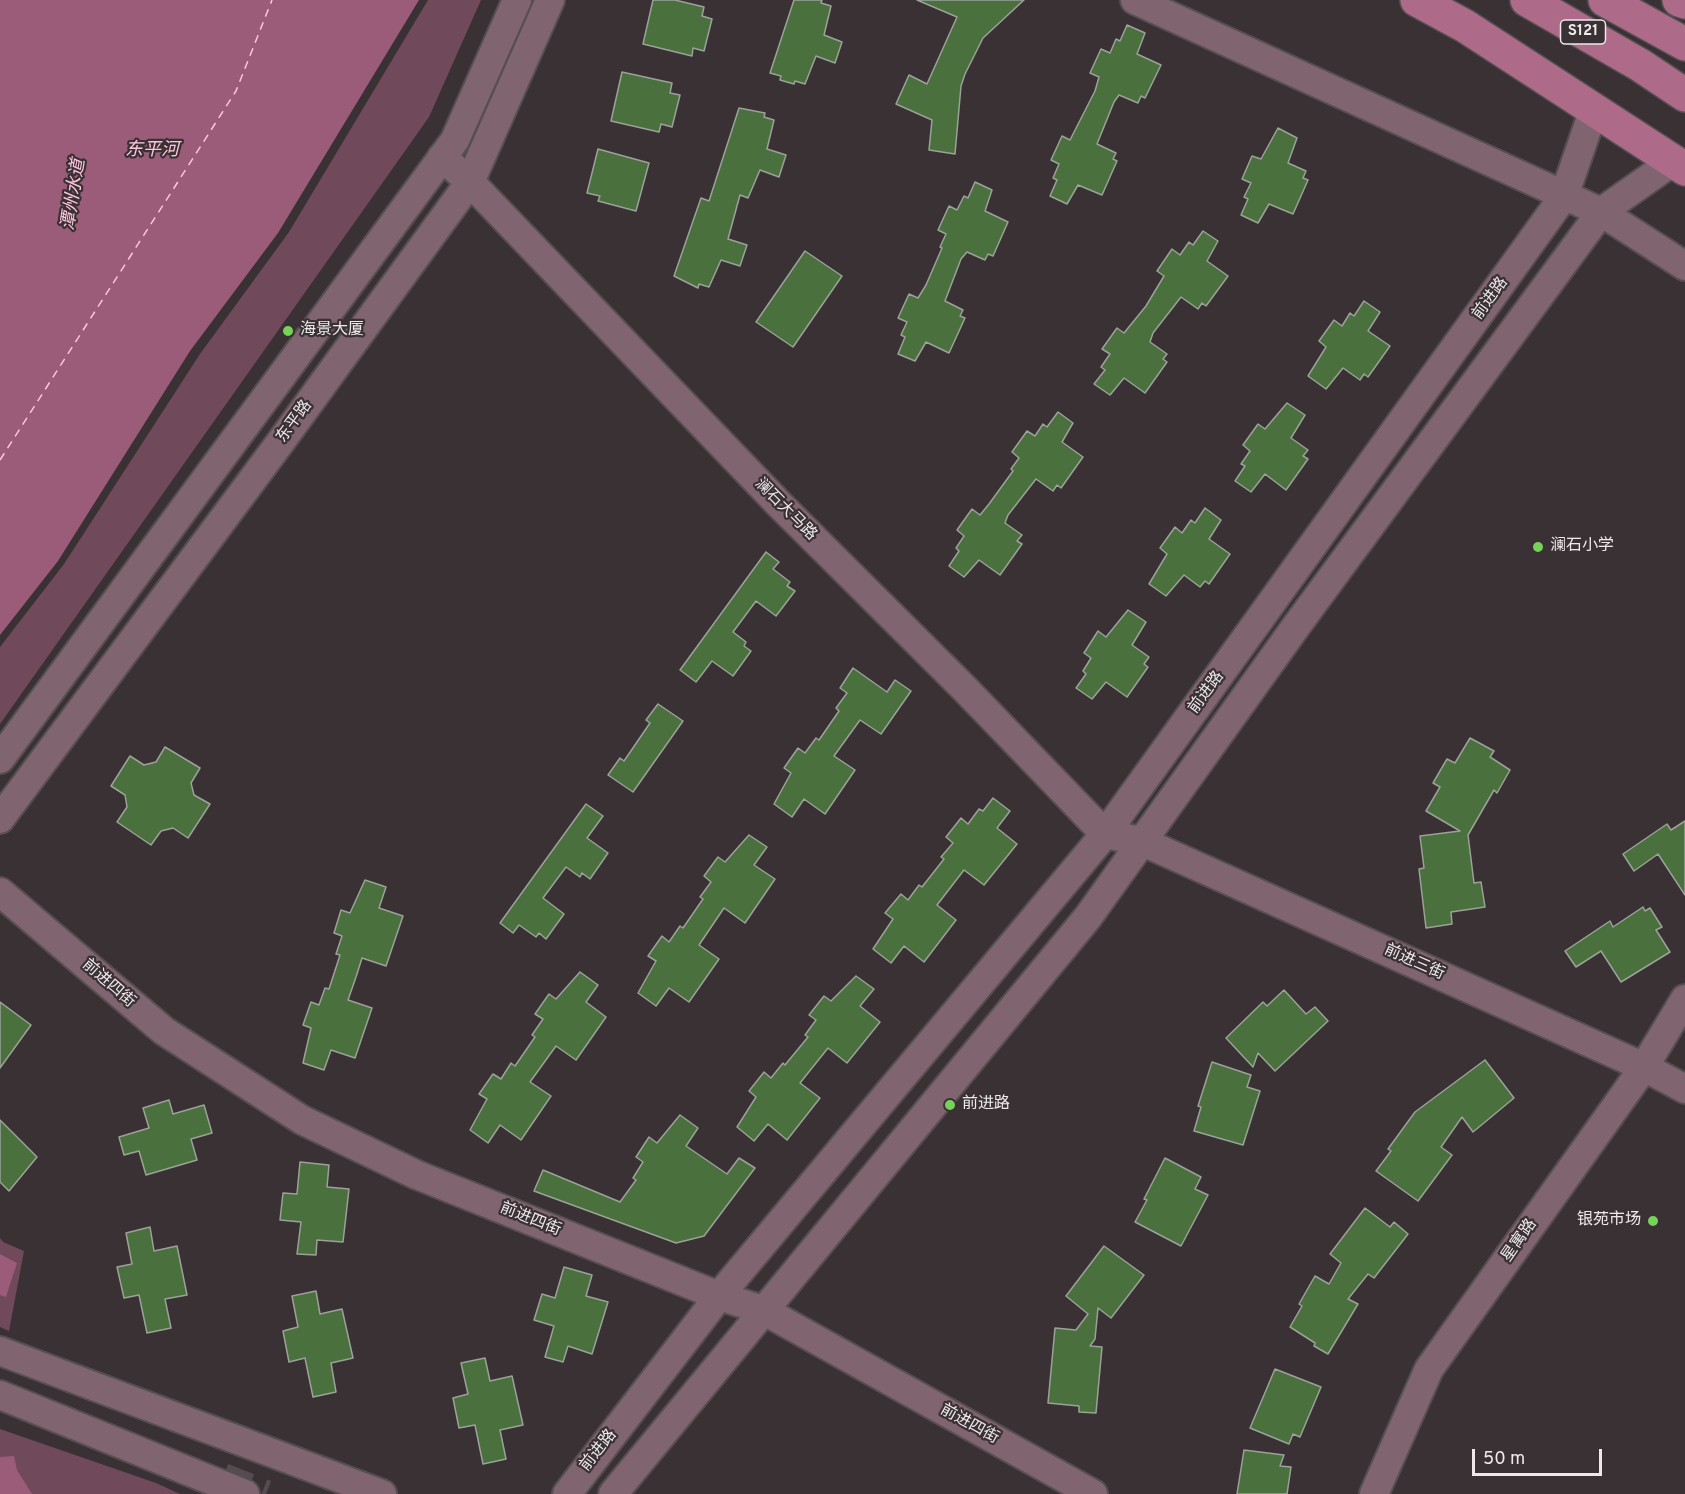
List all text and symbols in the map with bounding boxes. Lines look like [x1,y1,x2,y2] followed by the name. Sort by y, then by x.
[1560,20,1606,44] road number: S121
[125,140,179,162] water label: 东平河
[59,158,91,232] water label: 潭州水道
[1469,274,1513,324] street label: 前进路
[300,321,364,341] place label: 海景大厦
[281,324,295,338] marker: 海景大厦
[273,397,317,447] street label: 东平路
[750,475,820,545] street label: 澜石大马路
[1550,537,1614,557] place label: 澜石小学
[1531,540,1545,554] marker: 澜石小学
[1185,668,1229,718] street label: 前进路
[1381,941,1447,985] street label: 前进三街
[78,956,138,1012] street label: 前进四街
[962,1095,1010,1115] place label: 前进路
[943,1098,957,1112] marker: 前进路
[497,1199,563,1241] street label: 前进四街
[1577,1211,1641,1231] place label: 银苑市场
[1646,1214,1660,1228] marker: 银苑市场
[1498,1216,1542,1266] street label: 星寓路
[936,1401,1002,1449] street label: 前进四街
[577,1426,621,1476] street label: 前进路
[1475,1437,1606,1475] scale bar
[1483,1448,1525,1471] text: 50 m

